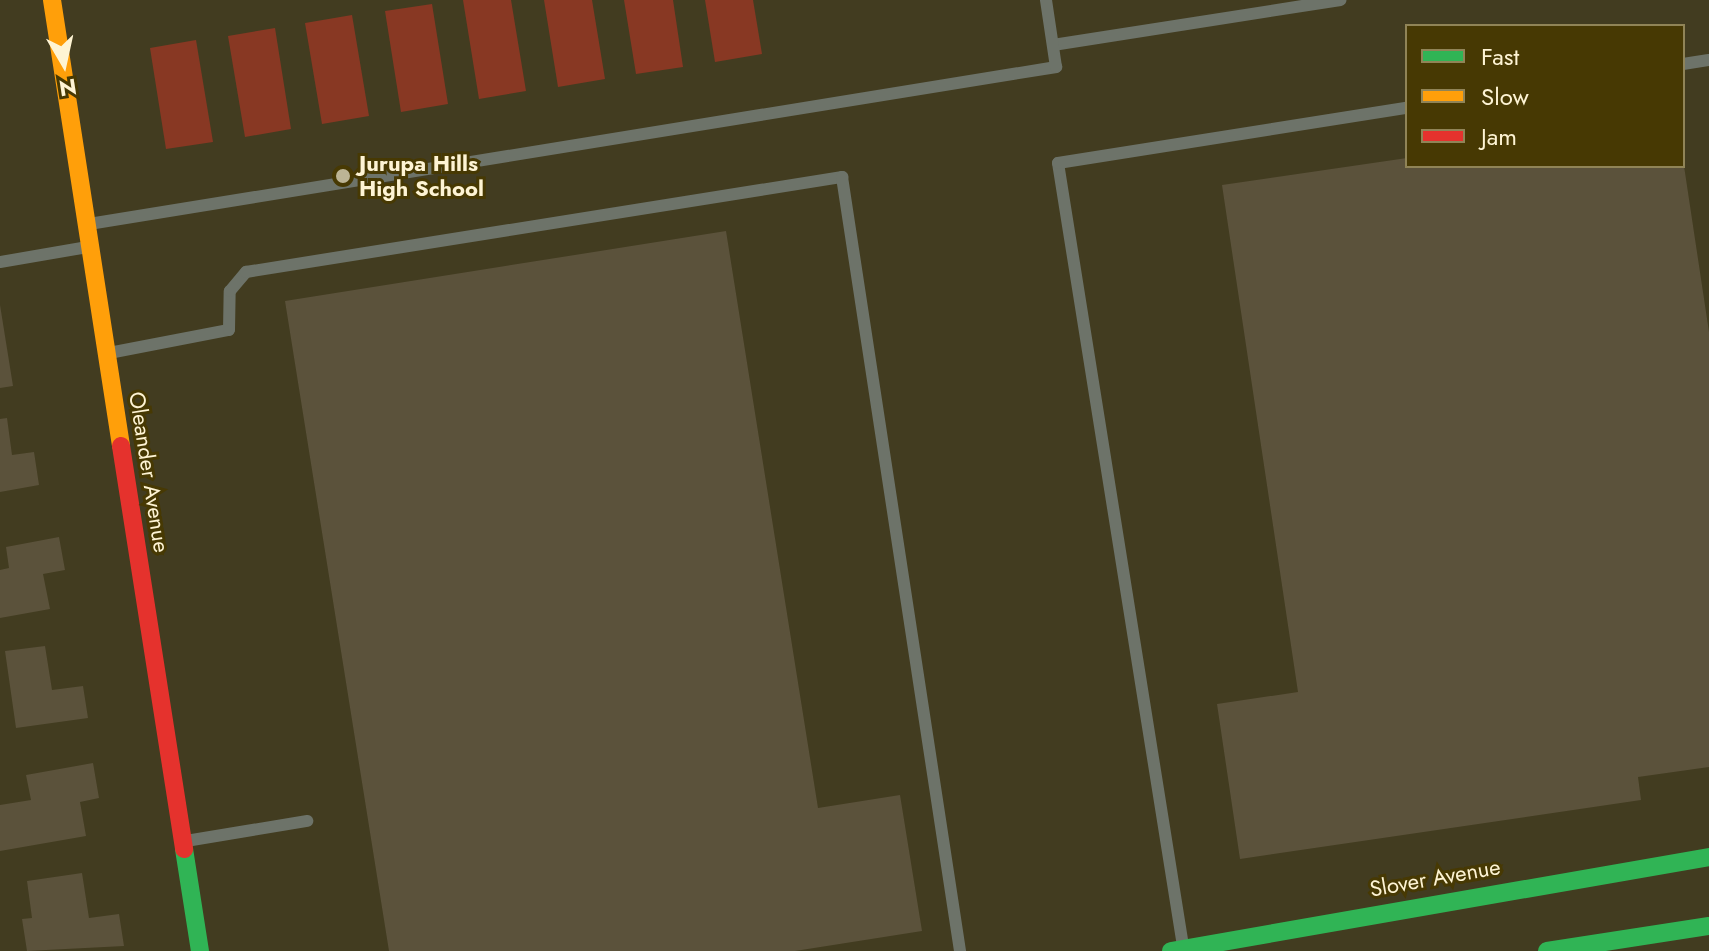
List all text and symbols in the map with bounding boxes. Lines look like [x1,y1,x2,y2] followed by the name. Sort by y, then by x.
[24,24,104,104] north arrow
[1405,24,1685,168] legend
[1481,39,1519,74] text: Fast
[57,71,79,105] text: N
[1481,79,1529,114] text: Slow
[1481,119,1517,154] text: Jam
[359,150,484,202] place label: Jurupa Hills High School
[334,167,352,185] marker: Jurupa Hills High School
[123,390,175,554] street label: Oleander Avenue
[1368,854,1502,902] street label: Slover Avenue

